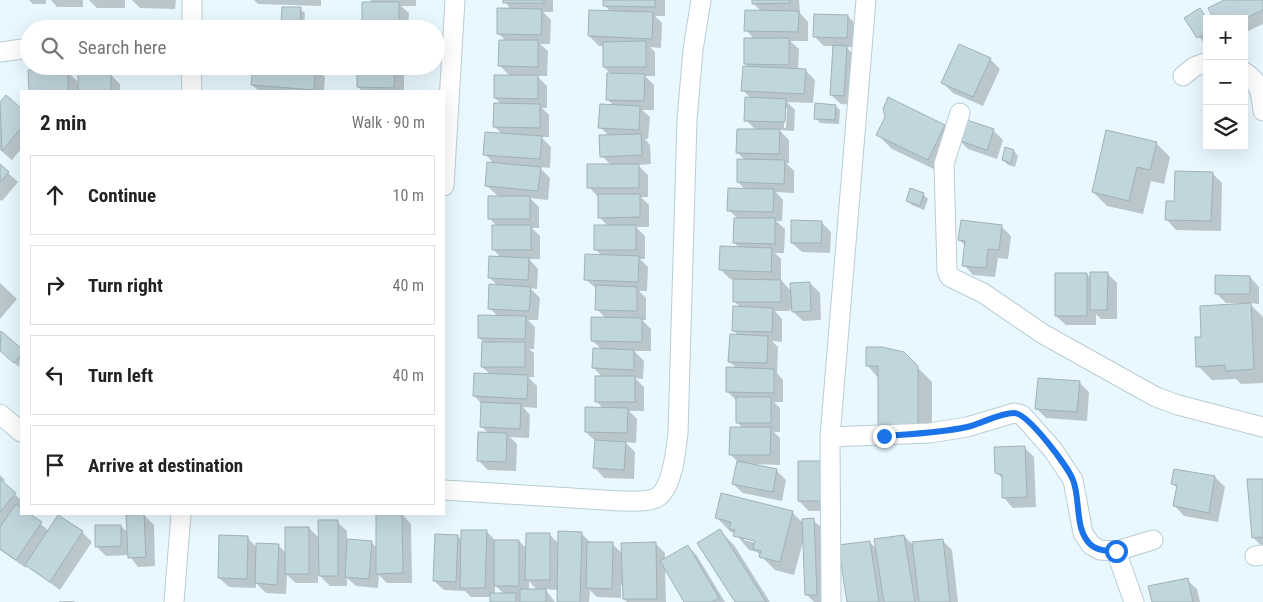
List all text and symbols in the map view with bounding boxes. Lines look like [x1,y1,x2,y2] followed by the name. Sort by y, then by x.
[1203,15,1248,150] map controls
[1203,15,1248,60] button: +
[20,20,445,75] search box
[38,34,66,62] icon: search
[78,36,166,59] text: Search here
[1203,60,1248,105] button: −
[1203,105,1248,150] button: layers
[40,111,87,135] text: 2 min
[352,113,425,132] text: Walk · 90 m
[41,181,69,209] icon: ahead
[88,184,156,207] text: Continue
[392,186,424,205] text: 10 m
[41,271,69,299] icon: right
[88,274,163,297] text: Turn right
[392,276,424,295] text: 40 m
[41,361,69,389] icon: left
[88,364,153,387] text: Turn left
[392,366,424,385] text: 40 m
[873,425,896,448] route end
[41,451,69,479] icon: arrive
[88,454,243,477] text: Arrive at destination
[1105,540,1128,563] route start

